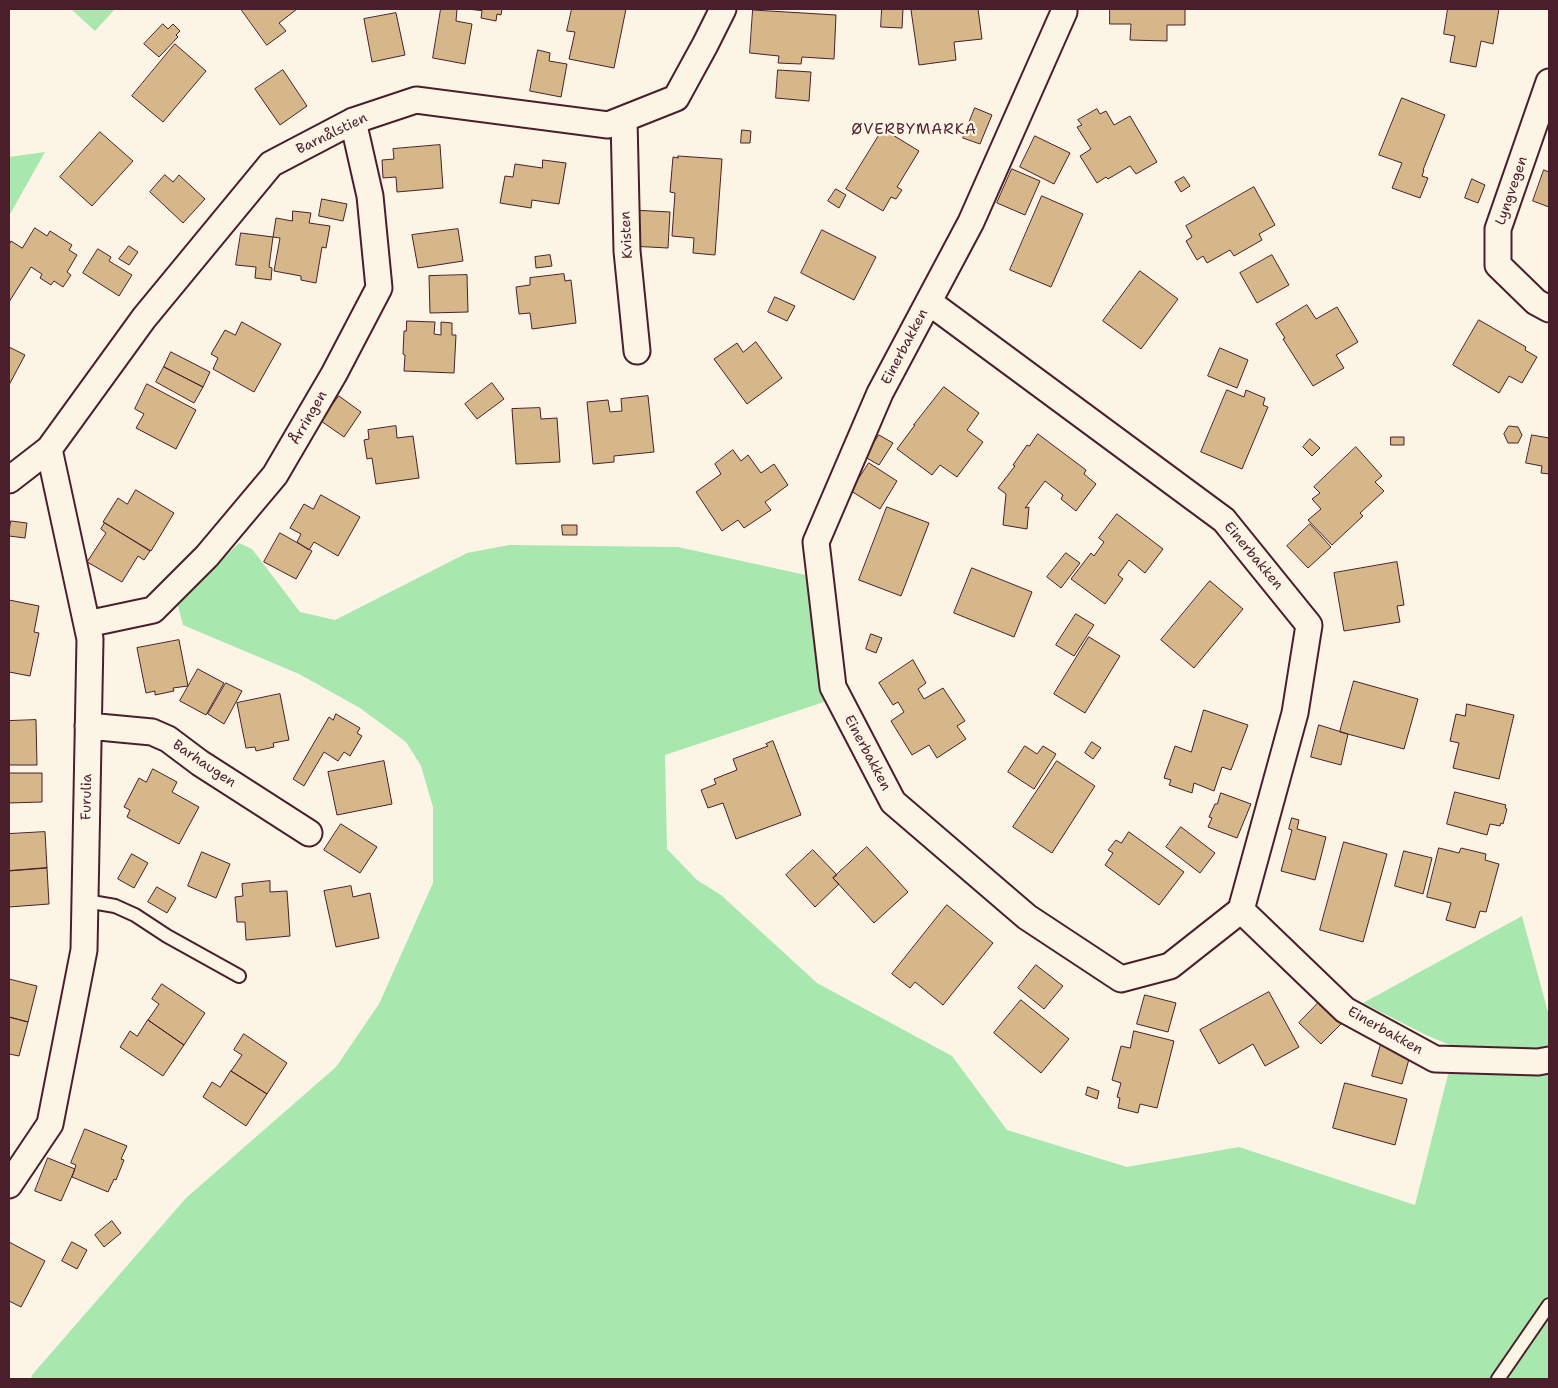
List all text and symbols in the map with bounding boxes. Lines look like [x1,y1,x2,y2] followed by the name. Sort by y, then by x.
[294,110,370,158] street label: Barnålstien
[850,121,978,139] district label: ØVERBYMARKA
[1492,154,1532,228] street label: Lyngvegen
[617,211,637,259] street label: Kvisten
[878,306,932,388] street label: Einerbakken
[287,388,331,448] street label: Årringen
[1220,519,1286,593] street label: Einerbakken
[840,712,894,794] street label: Einerbakken
[169,737,239,791] street label: Barhaugen
[78,774,96,820] street label: Furulia
[1345,1003,1425,1059] street label: Einerbakken

